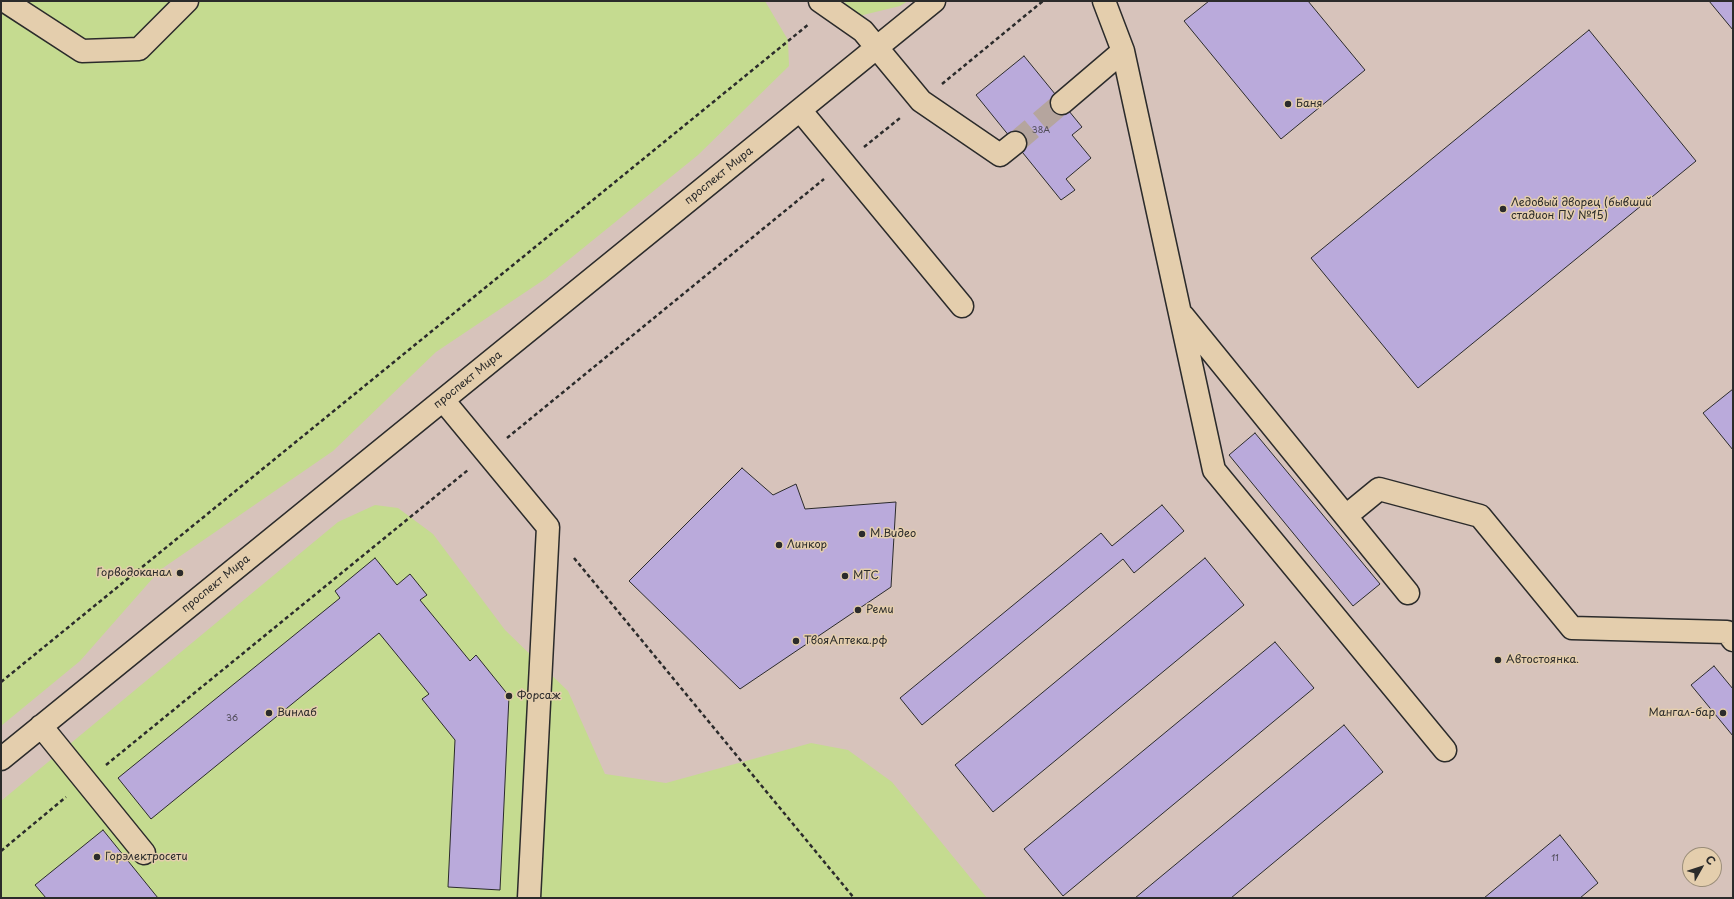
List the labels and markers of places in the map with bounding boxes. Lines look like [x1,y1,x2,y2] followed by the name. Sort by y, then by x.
[1296,97,1323,111] place label: Баня
[1283,99,1293,109] marker: Баня
[1511,196,1652,222] place label: Ледовый дворец (бывший cтадион ПУ №15)
[1498,204,1508,214] marker: Ледовый дворец (бывший cтадион ПУ №15)
[870,527,916,541] place label: М.Видео
[857,529,867,539] marker: М.Видео
[787,538,827,552] place label: Линкор
[774,540,784,550] marker: Линкор
[97,566,172,580] place label: Горводоканал
[175,568,185,578] marker: Горводоканал
[853,569,879,583] place label: МТС
[840,571,850,581] marker: МТС
[866,603,894,617] place label: Реми
[853,605,863,615] marker: Реми
[804,634,887,648] place label: ТвояАптека.рф
[791,636,801,646] marker: ТвояАптека.рф
[1506,653,1579,667] place label: Автостоянка.
[1493,655,1503,665] marker: Автостоянка.
[517,689,560,703] place label: Форсаж
[504,691,514,701] marker: Форсаж
[277,706,317,720] place label: Винлаб
[1649,706,1715,720] place label: Мангал-бар
[264,708,274,718] marker: Винлаб
[1718,708,1728,718] marker: Мангал-бар
[105,850,188,864] place label: Горэлектросети
[92,852,102,862] marker: Горэлектросети

